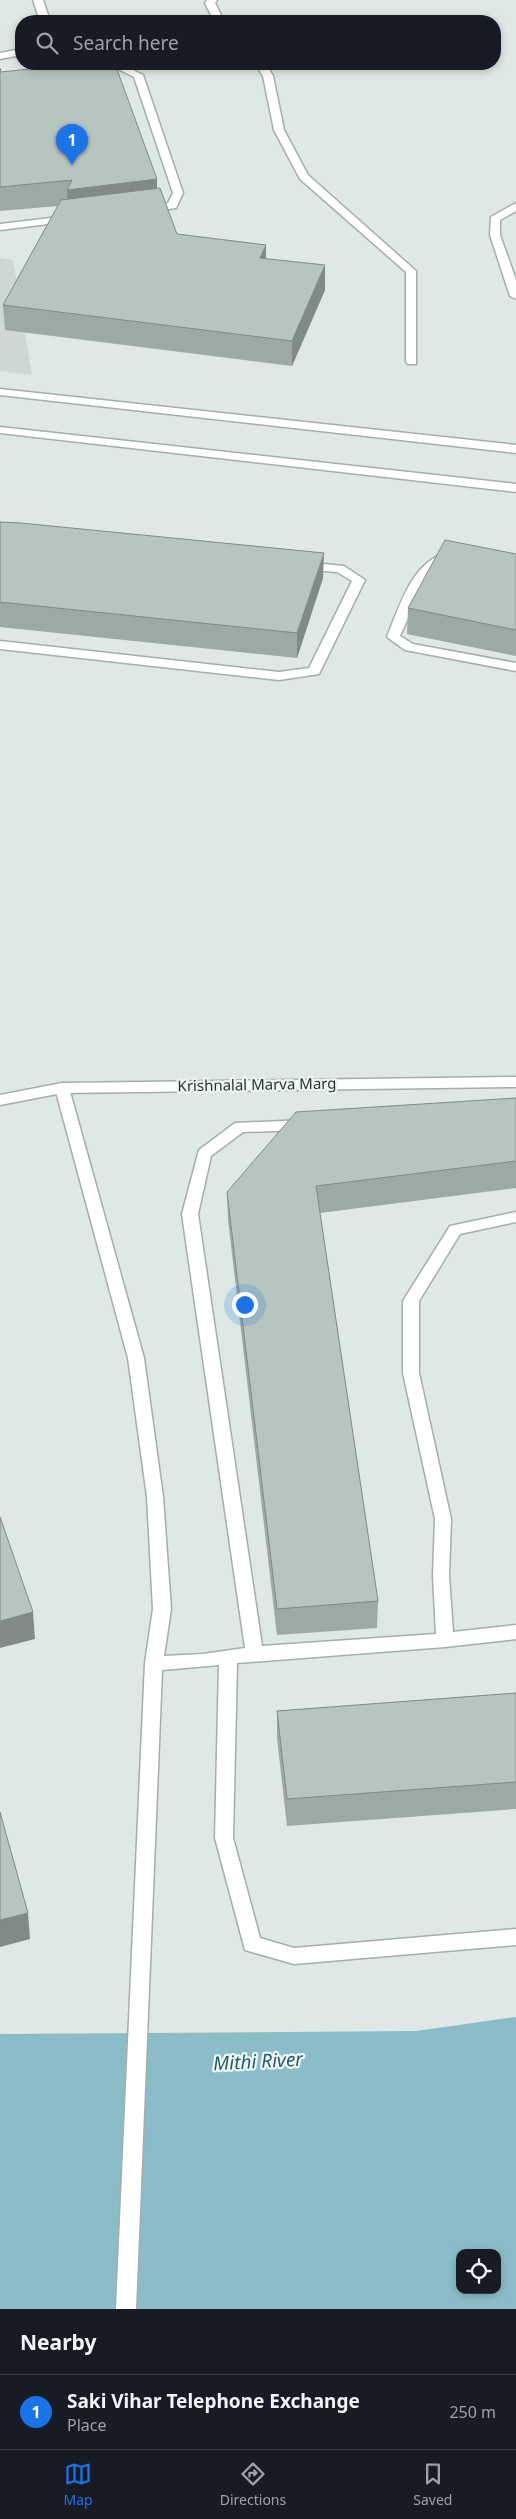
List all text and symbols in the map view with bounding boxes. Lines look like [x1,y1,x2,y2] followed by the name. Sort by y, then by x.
[15,15,501,70] search box
[33,29,61,57] icon: search
[73,30,179,56] text: Search here
[56,124,88,165] pin: 1
[177,1073,337,1095] street label: Krishnalal Marva Marg
[232,1292,258,1318] your location
[213,2046,305,2076] water label: Mithi River
[456,2249,501,2294] map controls
[456,2249,501,2294] button: locate
[20,2328,96,2356] text: Nearby
[67,2388,360,2414] text: Saki Vihar Telephone Exchange
[31,2401,41,2423] text: 1
[449,2401,496,2423] text: 250 m
[67,2414,107,2436] text: Place
[64,2460,93,2509] tab: Map
[220,2460,286,2509] tab: Directions
[413,2460,452,2509] tab: Saved

